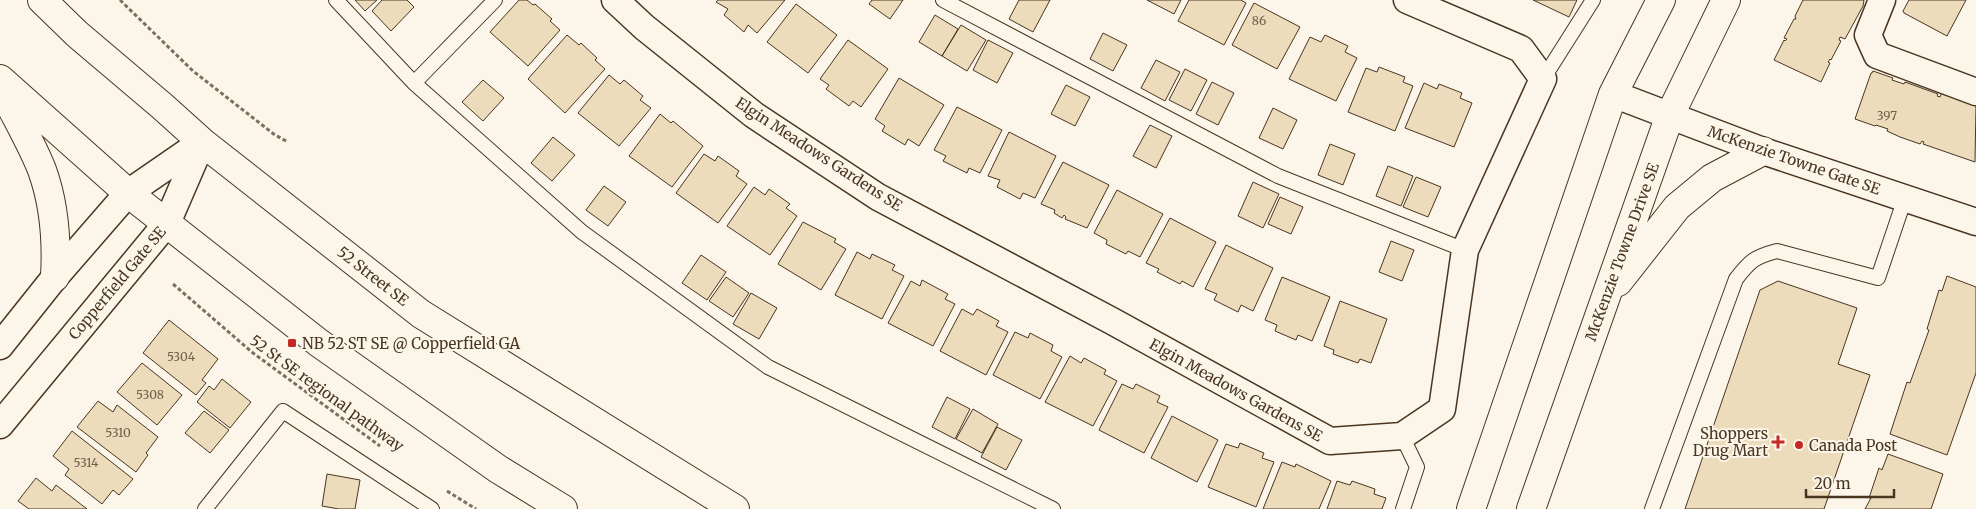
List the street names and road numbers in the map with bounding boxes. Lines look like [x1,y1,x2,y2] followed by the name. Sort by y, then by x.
[732,93,906,215] street label: Elgin Meadows Gardens SE
[1705,121,1883,199] street label: McKenzie Towne Gate SE
[1581,160,1663,344] street label: McKenzie Towne Drive SE
[64,222,170,343] street label: Copperfield Gate SE
[334,242,413,310] street label: 52 Street SE
[246,331,408,455] street label: 52 St SE regional pathway
[1146,334,1326,446] street label: Elgin Meadows Gardens SE

